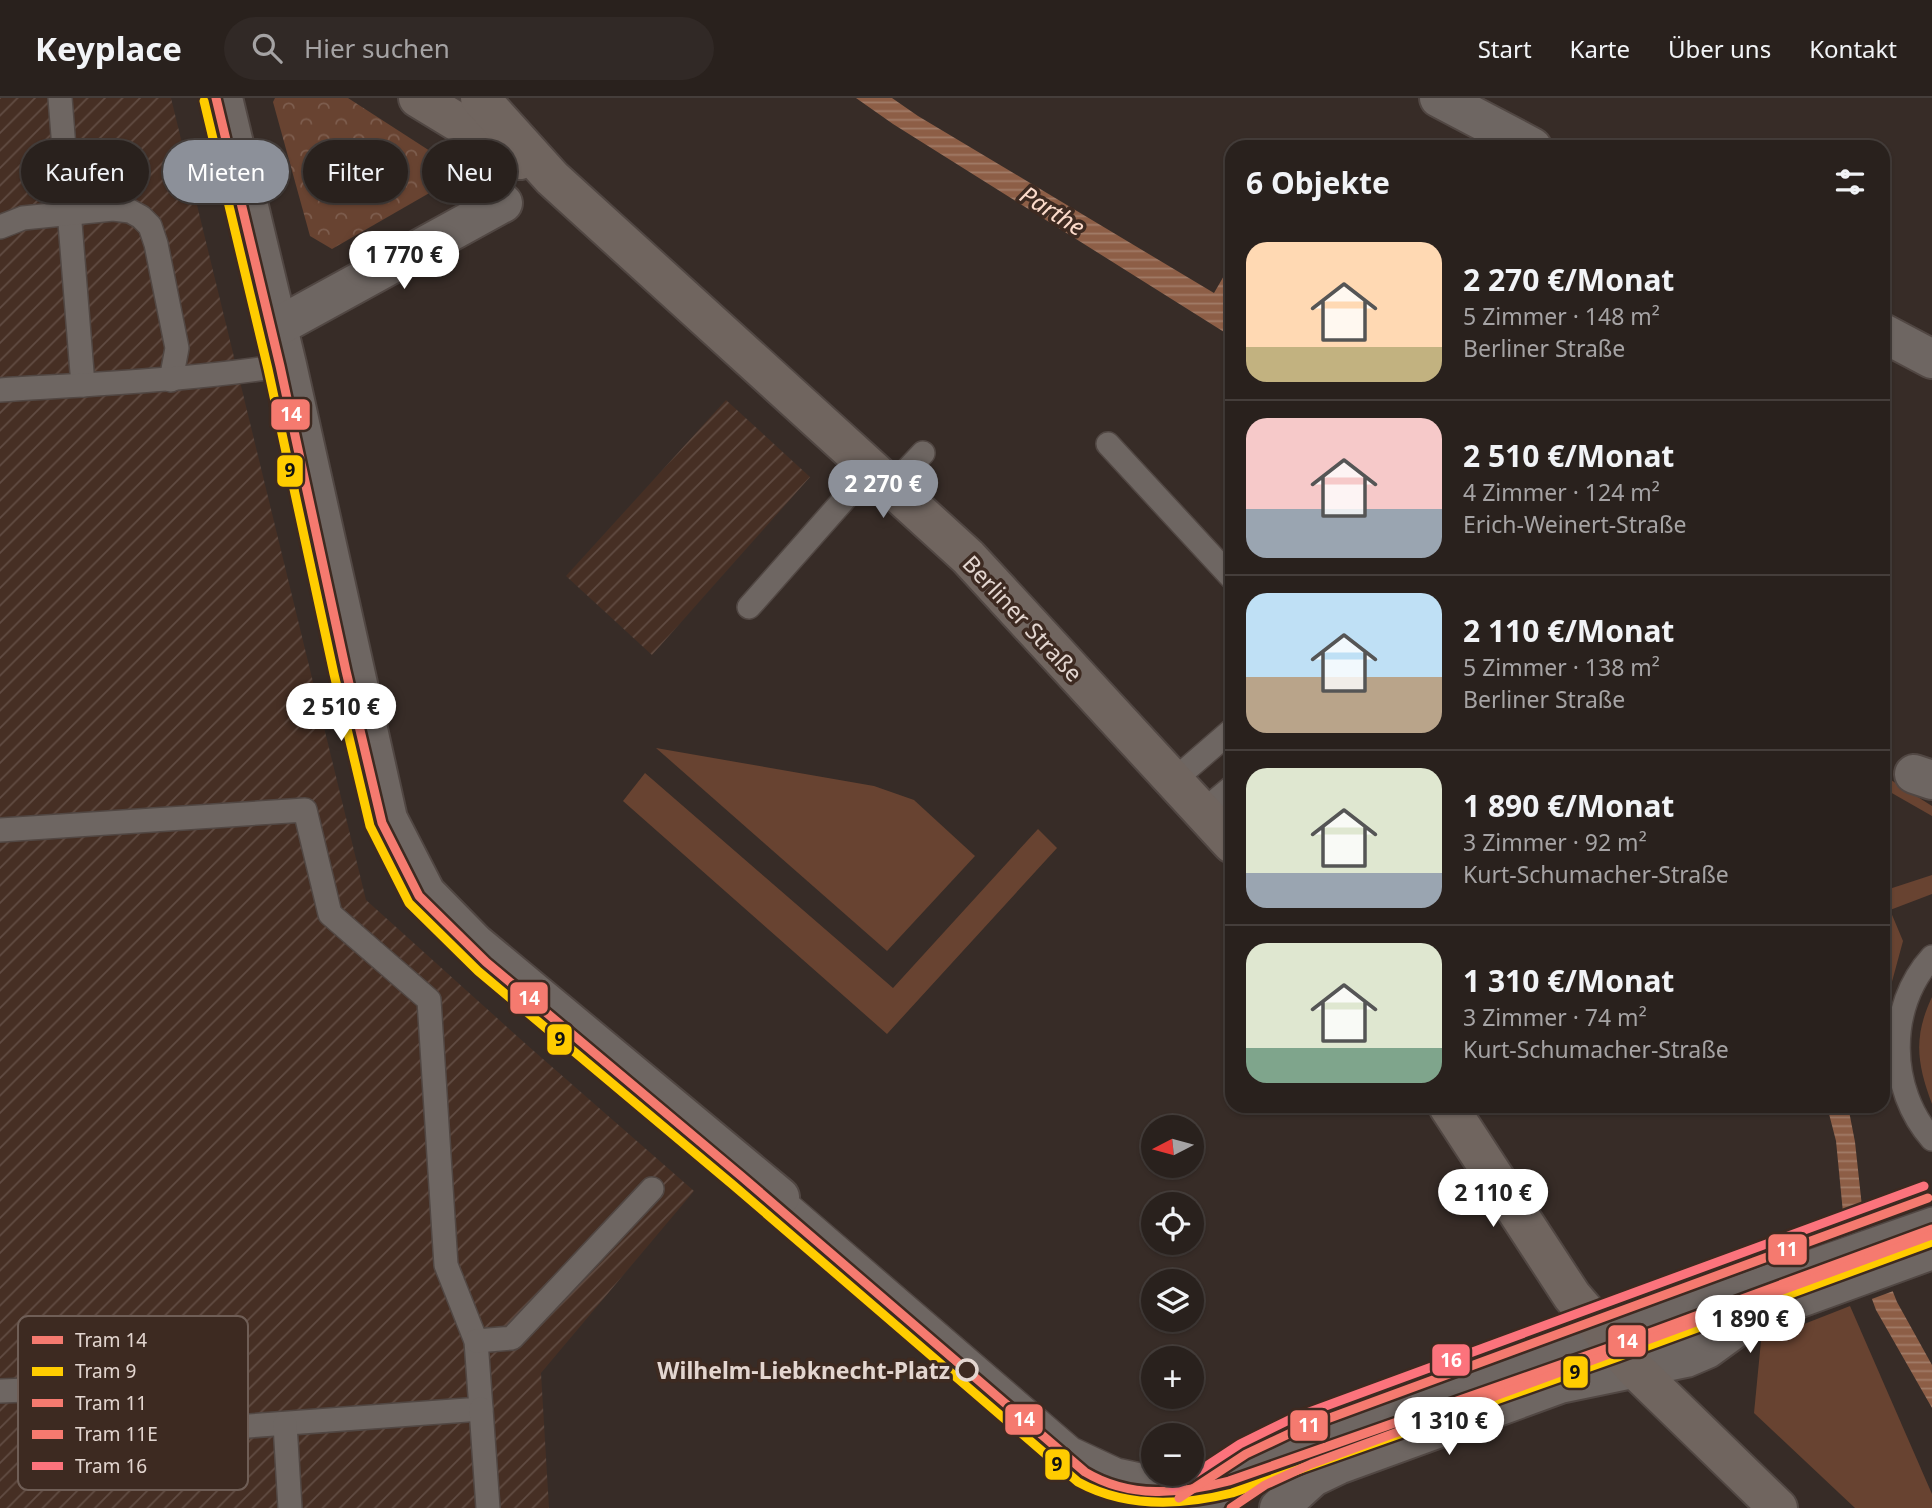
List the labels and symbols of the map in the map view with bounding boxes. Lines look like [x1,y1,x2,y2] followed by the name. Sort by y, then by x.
[1014,177,1092,243] water label: Parthe
[339,232,469,291] pin: 1 770 €
[270,398,311,431] line badge: 14
[280,401,302,427] text: 14
[276,454,304,488] line badge: 9
[285,457,296,483] text: 9
[818,460,948,520] pin: 2 270 €
[956,548,1090,688] street label: Berliner Straße
[276,684,406,743] pin: 2 510 €
[509,981,549,1015] line badge: 14
[518,985,540,1011] text: 14
[546,1023,573,1056] line badge: 9
[555,1026,566,1052] text: 9
[1141,1115,1204,1178] north arrow
[1428,1170,1558,1229] pin: 2 110 €
[1767,1233,1808,1266] line badge: 11
[1776,1236,1798,1262] text: 11
[1685,1296,1815,1355] pin: 1 890 €
[18,1316,248,1490] legend
[1607,1324,1647,1358] line badge: 14
[75,1327,147,1353] text: Tram 14
[1616,1328,1638,1354] text: 14
[1431,1343,1471,1377] line badge: 16
[1440,1347,1462,1373] text: 16
[657,1354,950,1386] place label: Wilhelm-Liebknecht-Platz
[1562,1355,1589,1389] line badge: 9
[75,1358,136,1384] text: Tram 9
[956,1359,978,1381] marker: Wilhelm-Liebknecht-Platz
[1570,1359,1581,1385] text: 9
[75,1390,147,1416] text: Tram 11
[1384,1398,1514,1457] pin: 1 310 €
[1004,1403,1044,1436] line badge: 14
[1013,1406,1035,1432] text: 14
[1289,1409,1329,1442] line badge: 11
[1298,1412,1320,1438] text: 11
[75,1421,158,1447] text: Tram 11E
[1044,1448,1071,1481] line badge: 9
[1052,1451,1063,1477] text: 9
[75,1453,147,1479] text: Tram 16

